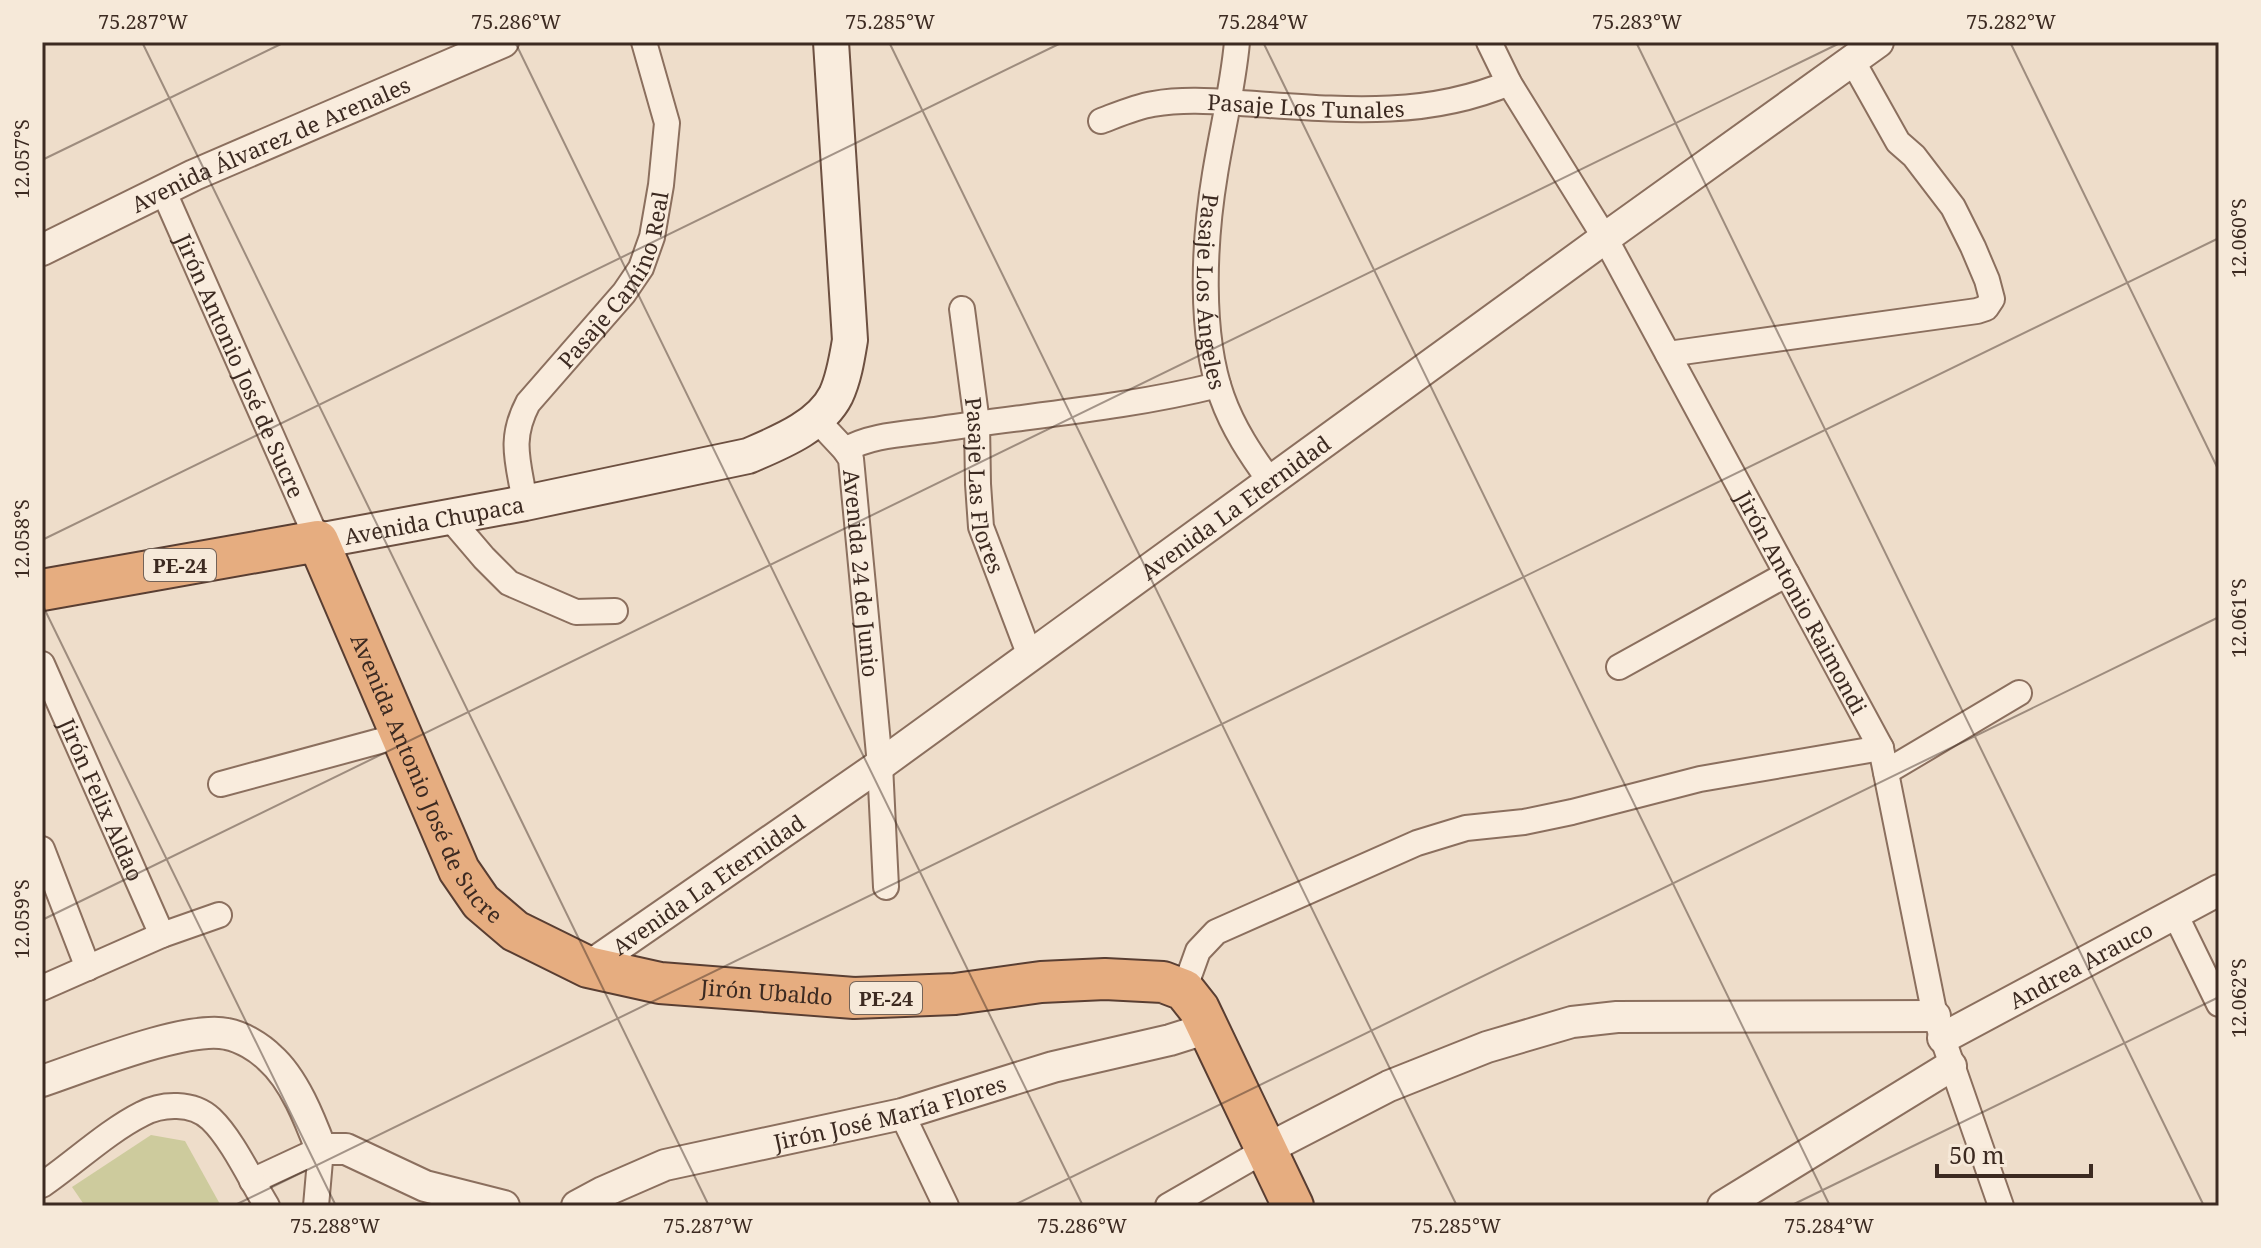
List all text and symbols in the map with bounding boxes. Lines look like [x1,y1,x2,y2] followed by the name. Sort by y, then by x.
[98,8,188,35] text: 75.287°W
[471,8,561,35] text: 75.286°W
[845,8,935,35] text: 75.285°W
[1218,8,1308,35] text: 75.284°W
[1592,8,1682,35] text: 75.283°W
[1966,8,2056,35] text: 75.282°W
[126,69,414,219] street label: Avenida Álvarez de Arenales
[1207,86,1405,124] street label: Pasaje Los Tunales
[8,119,35,199] text: 12.057°S
[550,189,675,374] street label: Pasaje Camino Real
[1191,192,1234,393] street label: Pasaje Los Ángeles
[2225,198,2252,278] text: 12.060°S
[169,228,312,502] street label: Jirón Antonio José de Sucre
[959,395,1012,577] street label: Pasaje Las Flores
[1134,428,1336,586] street label: Avenida La Eternidad
[837,468,887,679] street label: Avenida 24 de Junio
[1729,484,1875,719] street label: Jirón Antonio Raimondi
[342,488,526,551] street label: Avenida Chupaca
[8,499,35,579] text: 12.058°S
[144,549,216,581] road number: PE-24
[2225,578,2252,658] text: 12.061°S
[344,629,509,929] street label: Avenida Antonio José de Sucre
[52,712,151,885] street label: Jirón Felix Aldao
[606,807,811,961] street label: Avenida La Eternidad
[8,879,35,959] text: 12.059°S
[2003,914,2158,1015] street label: Andrea Arauco
[2225,958,2252,1038] text: 12.062°S
[698,971,834,1011] street label: Jirón Ubaldo
[850,982,922,1014] road number: PE-24
[770,1068,1010,1156] street label: Jirón José María Flores
[1937,1128,2091,1178] scale bar
[1949,1138,2005,1171] text: 50 m
[290,1212,380,1239] text: 75.288°W
[663,1212,753,1239] text: 75.287°W
[1037,1212,1127,1239] text: 75.286°W
[1411,1212,1501,1239] text: 75.285°W
[1784,1212,1874,1239] text: 75.284°W

